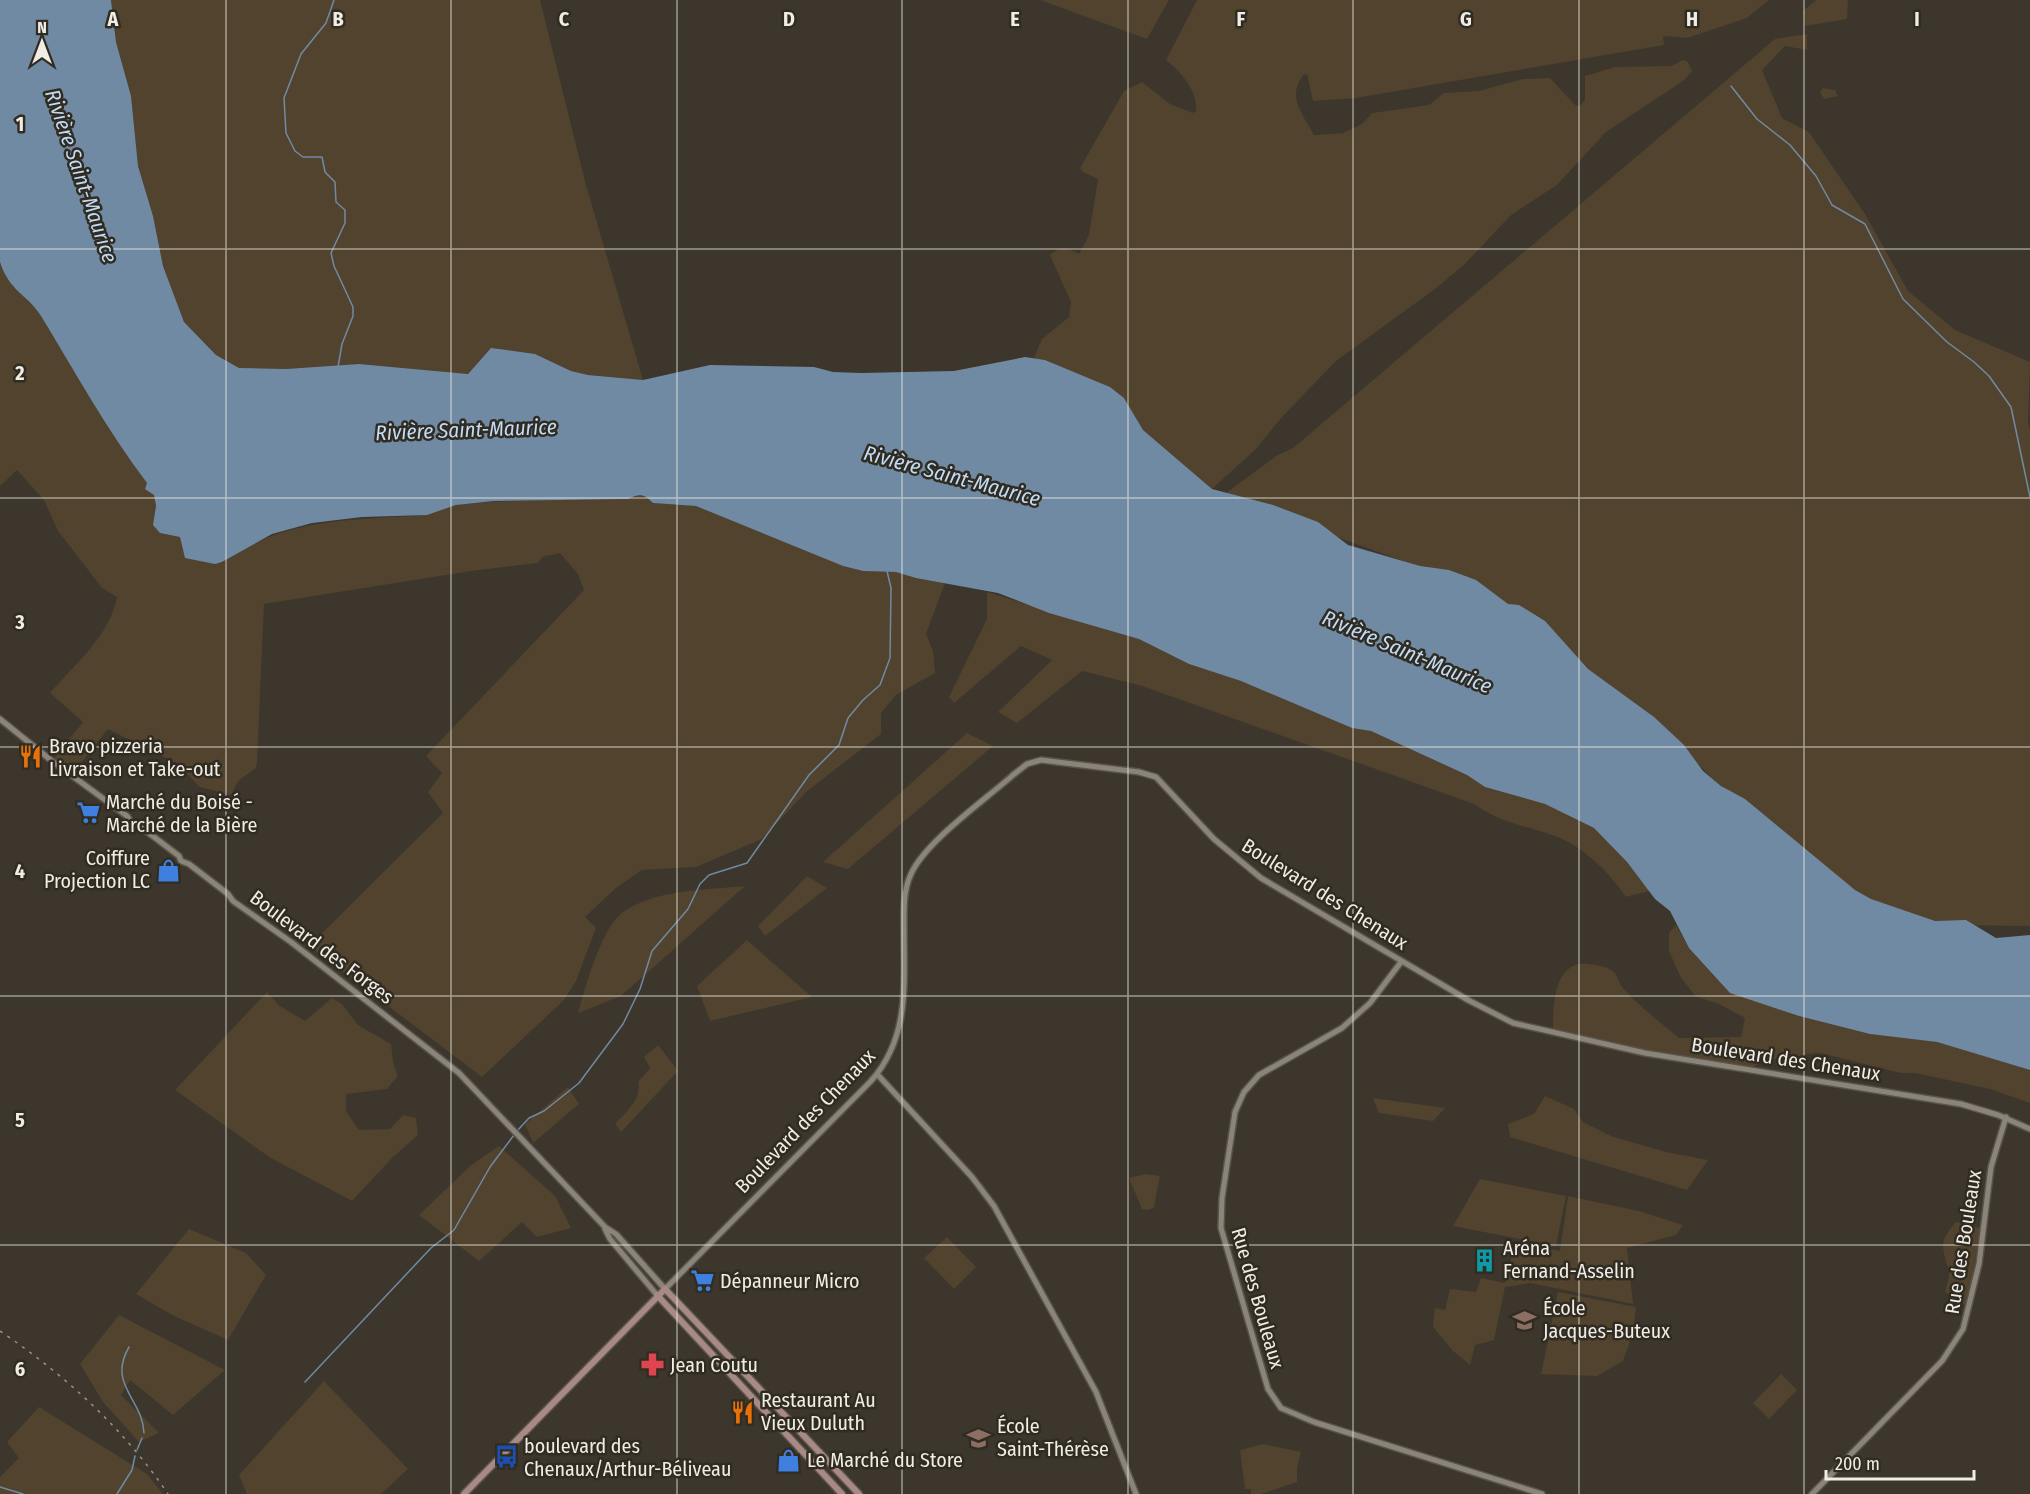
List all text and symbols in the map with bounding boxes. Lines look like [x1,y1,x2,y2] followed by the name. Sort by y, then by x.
[107,7,120,31] text: A
[332,7,344,31] text: B
[559,7,570,31] text: C
[783,7,795,31] text: D
[1010,7,1020,31] text: E
[1237,7,1246,31] text: F
[1460,7,1472,31] text: G
[1686,7,1698,31] text: H
[1914,7,1920,31] text: I
[12,12,72,72] north arrow
[37,18,47,37] text: N
[39,86,123,266] water label: Rivière Saint-Maurice
[16,112,24,136] text: 1
[14,361,25,385] text: 2
[375,414,557,446] water label: Rivière Saint-Maurice
[861,440,1043,512] water label: Rivière Saint-Maurice
[1318,605,1496,699] water label: Rivière Saint-Maurice
[14,610,25,634] text: 3
[49,734,221,781] place label: Bravo pizzeria Livraison et Take-out
[18,744,44,770] restaurant icon: Bravo pizzeria Livraison et Take-out
[106,790,257,837] place label: Marché du Boisé - Marché de la Bière
[75,800,101,826] supermarket icon: Marché du Boisé - Marché de la Bière
[1238,833,1413,955] street label: Boulevard des Chenaux
[44,846,150,893] place label: Coiffure Projection LC
[155,857,181,883] shop icon: Coiffure Projection LC
[15,859,25,883] text: 4
[245,885,399,1009] street label: Boulevard des Forges
[1690,1032,1882,1086] street label: Boulevard des Chenaux
[730,1044,880,1198] street label: Boulevard des Chenaux
[15,1108,25,1132] text: 5
[1940,1168,1986,1316] street label: Rue des Bouleaux
[1226,1225,1290,1372] street label: Rue des Bouleaux
[1503,1236,1635,1283] place label: Aréna Fernand-Asselin
[1472,1247,1498,1273] building icon: Aréna Fernand-Asselin
[689,1268,715,1294] supermarket icon: Dépanneur Micro
[720,1269,860,1293] place label: Dépanneur Micro
[1543,1296,1670,1343] place label: École Jacques-Buteux
[1512,1307,1538,1333] school or university icon: École Jacques-Buteux
[639,1352,665,1378] pharmacy icon: Jean Coutu
[670,1353,758,1377] place label: Jean Coutu
[15,1357,25,1381] text: 6
[761,1388,876,1435] place label: Restaurant Au Vieux Duluth
[730,1399,756,1425] restaurant icon: Restaurant Au Vieux Duluth
[997,1414,1109,1461] place label: École Saint-Thérèse
[966,1425,992,1451] school or university icon: École Saint-Thérèse
[524,1434,731,1481] place label: boulevard des Chenaux/Arthur-Béliveau
[1826,1443,1974,1481] scale bar
[493,1444,519,1470] bus stop icon: boulevard des Chenaux/Arthur-Béliveau
[776,1447,802,1473] shop icon: Le Marché du Store
[807,1448,963,1472] place label: Le Marché du Store
[1835,1453,1880,1475] text: 200 m

